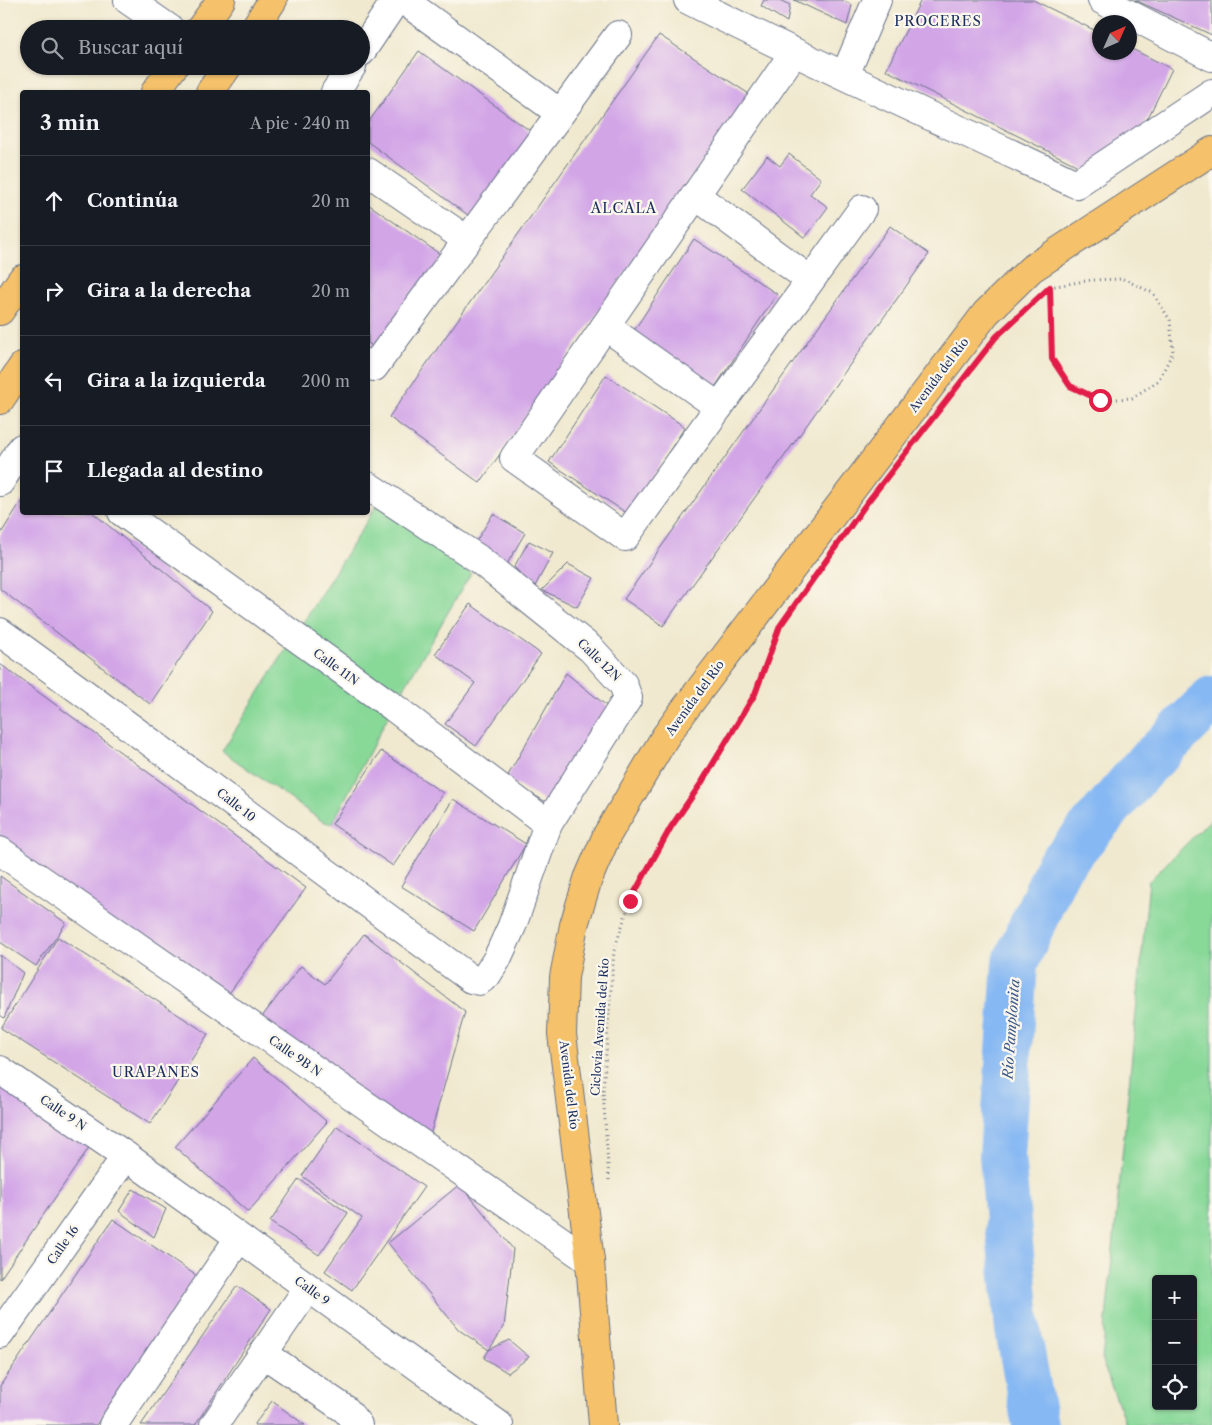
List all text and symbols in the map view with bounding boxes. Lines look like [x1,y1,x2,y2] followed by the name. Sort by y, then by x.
[894,12,982,30] district label: PROCERES
[1092,15,1137,60] north arrow
[20,20,370,75] search box
[38,34,66,62] icon: search
[78,36,183,59] text: Buscar aquí
[40,110,100,135] text: 3 min
[250,113,350,133] text: A pie · 240 m
[40,187,68,215] icon: ahead
[87,189,178,212] text: Continúa
[311,191,350,211] text: 20 m
[590,199,657,217] district label: ALCALA
[40,277,68,305] icon: right
[87,279,251,302] text: Gira a la derecha
[311,281,350,301] text: 20 m
[905,334,972,416] street label: Avenida del Río
[40,367,68,395] icon: left
[87,369,266,392] text: Gira a la izquierda
[301,371,350,391] text: 200 m
[1089,389,1112,412] route start
[40,457,68,485] icon: arrive
[87,459,263,482] text: Llegada al destino
[575,635,624,684] street label: Calle 12N
[311,645,362,688] street label: Calle 11N
[662,657,727,739] street label: Avenida del Río
[214,785,259,824] street label: Calle 10
[619,890,642,913] route end
[587,957,612,1096] street label: Ciclovía Avenida del Río
[998,978,1024,1080] water label: Río Pamplonita
[266,1032,325,1079] street label: Calle 9B N
[556,1039,582,1130] street label: Avenida del Río
[112,1063,200,1081] district label: URAPANES
[37,1092,89,1134] street label: Calle 9 N
[44,1222,82,1267] street label: Calle 16
[292,1273,333,1308] street label: Calle 9
[1152,1275,1197,1410] map controls
[1152,1275,1197,1320] button: +
[1152,1320,1197,1365] button: −
[1152,1365,1197,1410] button: locate

